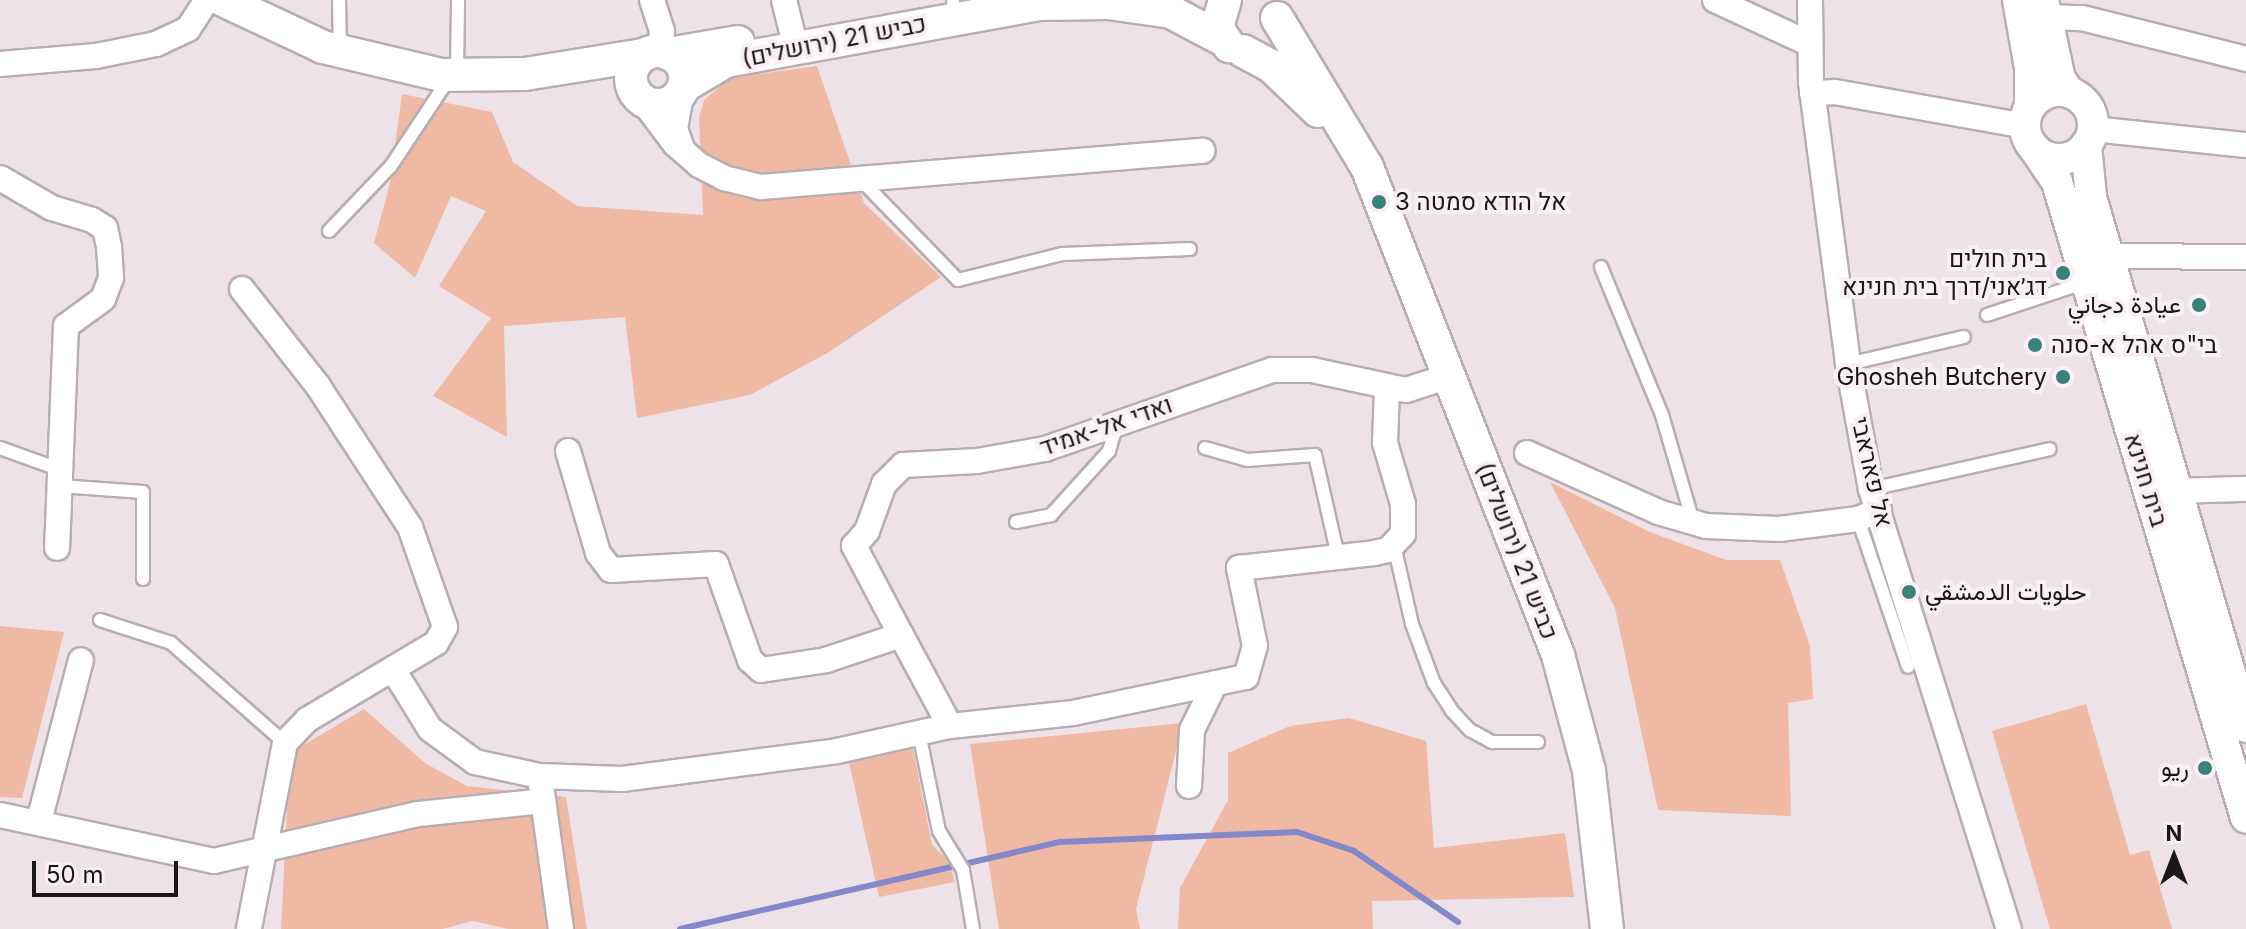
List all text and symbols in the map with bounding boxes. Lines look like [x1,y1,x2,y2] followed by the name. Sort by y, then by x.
[739,9,929,73] street label: כביש 21 (ירושלים)
[1395,188,1566,216] place label: אל הודא סמטה 3
[1370,193,1388,211] marker: אל הודא סמטה 3
[1842,245,2047,301] place label: בית חולים דג׳אני/דרך בית חנינא
[2054,264,2072,282] marker: בית חולים דג׳אני/דרך בית חנינא
[2068,291,2181,319] place label: عيادة دجاني
[2188,294,2210,316] marker: عيادة دجاني
[2051,331,2217,359] place label: בי"ס אהל א-סנה
[2026,336,2044,354] marker: בי"ס אהל א-סנה
[1836,363,2047,391] place label: Ghosheh Butchery
[2054,368,2072,386] marker: Ghosheh Butchery
[1036,390,1176,462] street label: ואדי אל-אמיד
[1845,414,1899,530] street label: אל פאראבי
[2118,430,2174,530] street label: בית חנינא
[1470,458,1564,644] street label: כביש 21 (ירושלים)
[1925,578,2087,606] place label: حلويات الدمشقي
[1900,583,1918,601] marker: حلويات الدمشقي
[2161,754,2189,782] place label: ريو
[2196,759,2214,777] marker: ريو
[2134,817,2214,897] north arrow
[2166,820,2182,846] text: N
[36,845,182,895] scale bar
[46,860,104,889] text: 50 m

